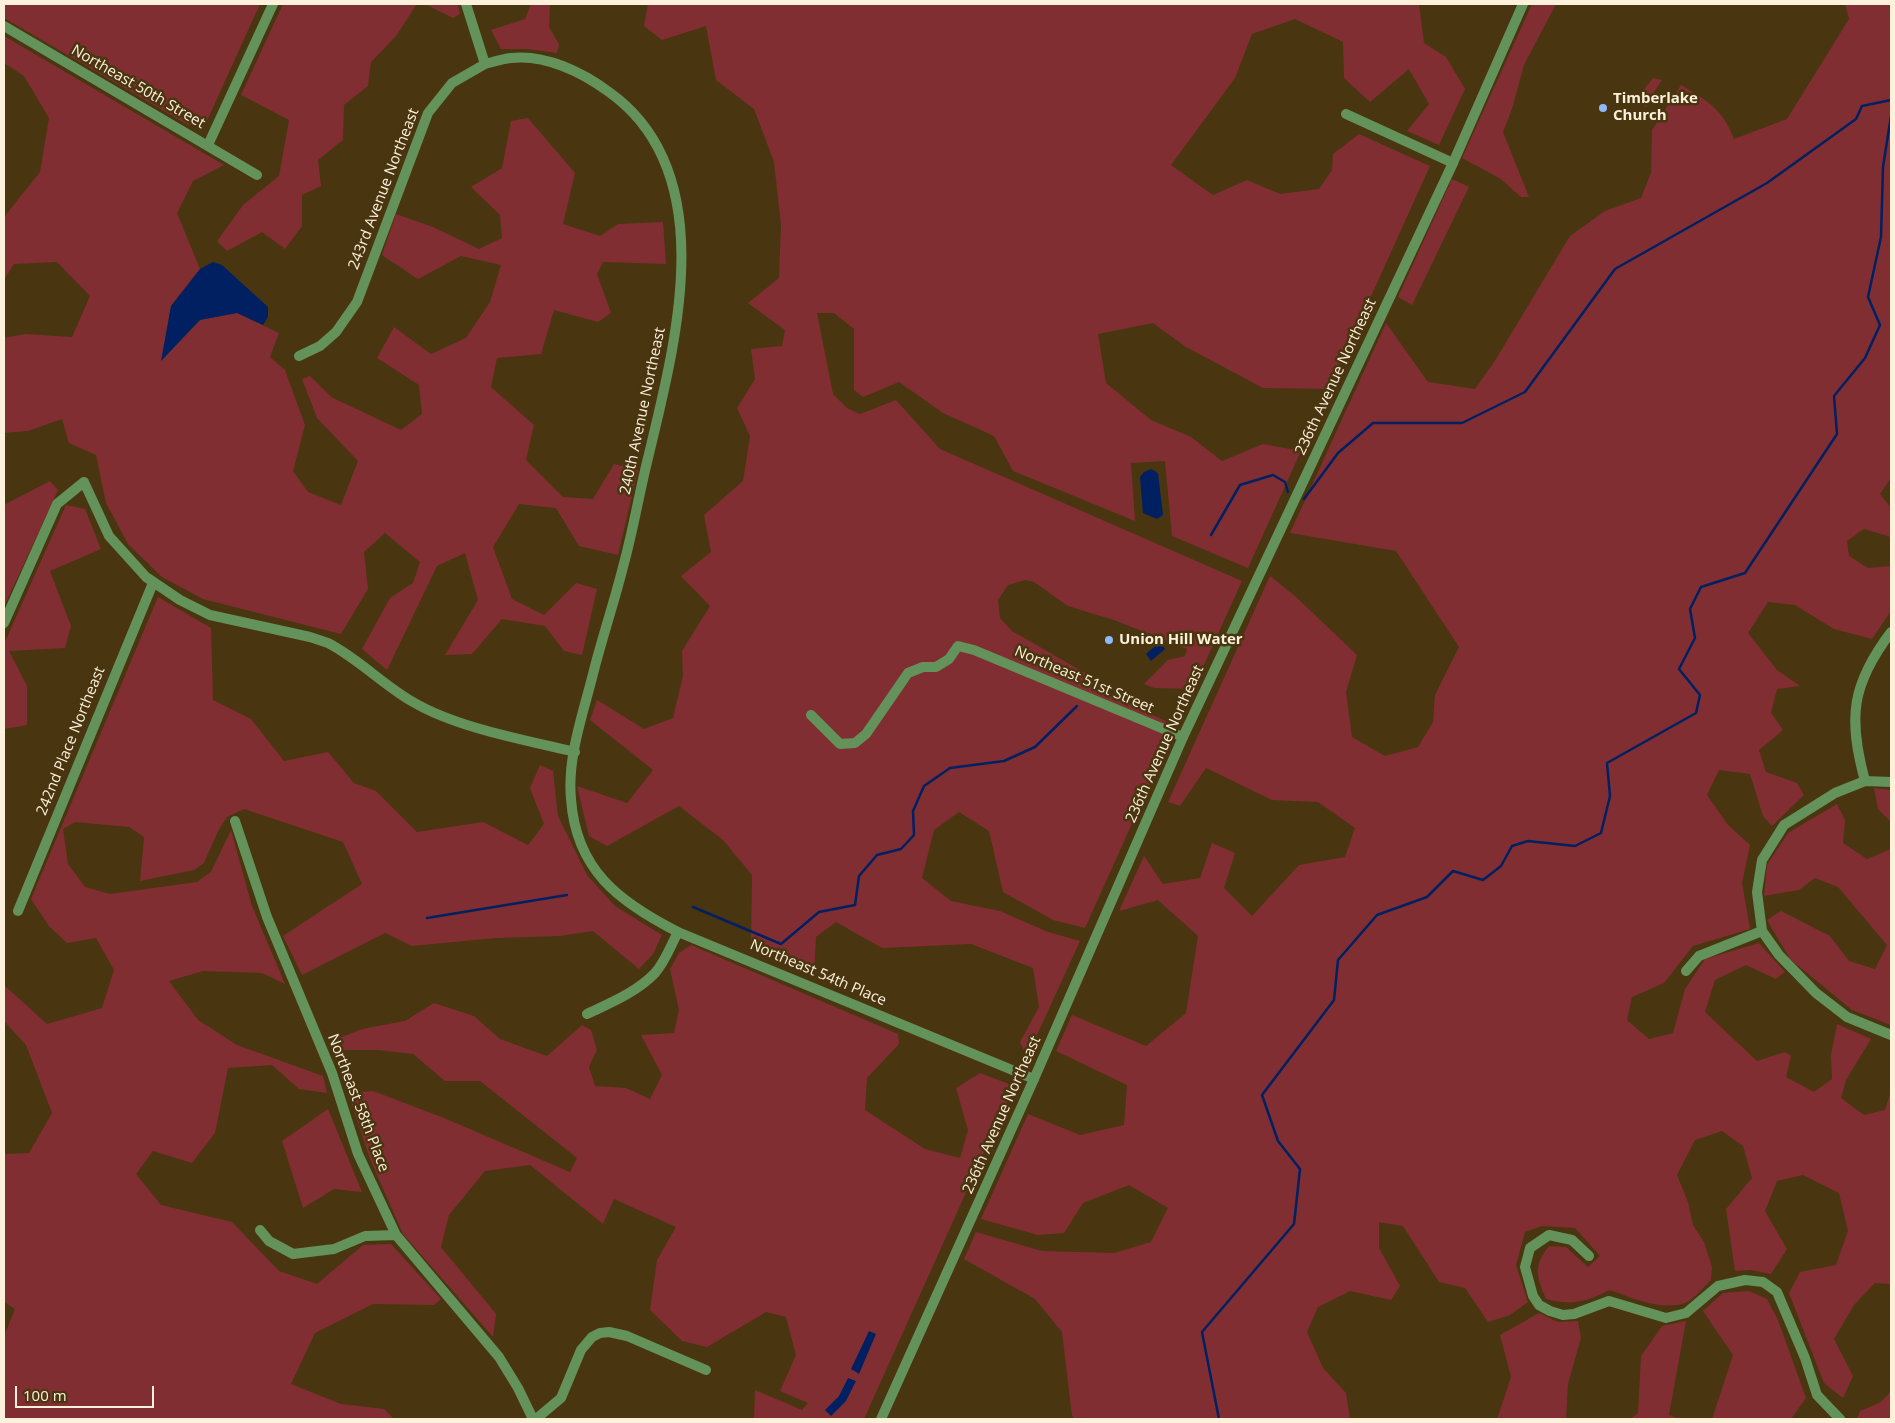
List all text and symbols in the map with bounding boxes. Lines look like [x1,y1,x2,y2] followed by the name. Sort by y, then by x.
[68,41,208,133] street label: Northeast 50th Street
[1613,90,1698,125] place label: Timberlake Church
[1597,102,1609,114] marker: Timberlake Church
[345,106,423,272] street label: 243rd Avenue Northeast
[1292,296,1380,458] street label: 236th Avenue Northeast
[616,326,670,496] street label: 240th Avenue Northeast
[1119,631,1243,649] place label: Union Hill Water
[1103,634,1115,646] marker: Union Hill Water
[1012,642,1156,718] street label: Northeast 51st Street
[1122,662,1208,826] street label: 236th Avenue Northeast
[33,664,109,818] street label: 242nd Place Northeast
[747,936,889,1010] street label: Northeast 54th Place
[323,1031,393,1175] street label: Northeast 58th Place
[959,1033,1045,1197] street label: 236th Avenue Northeast
[18,1376,156,1408] scale bar
[23,1385,67,1405] text: 100 m

